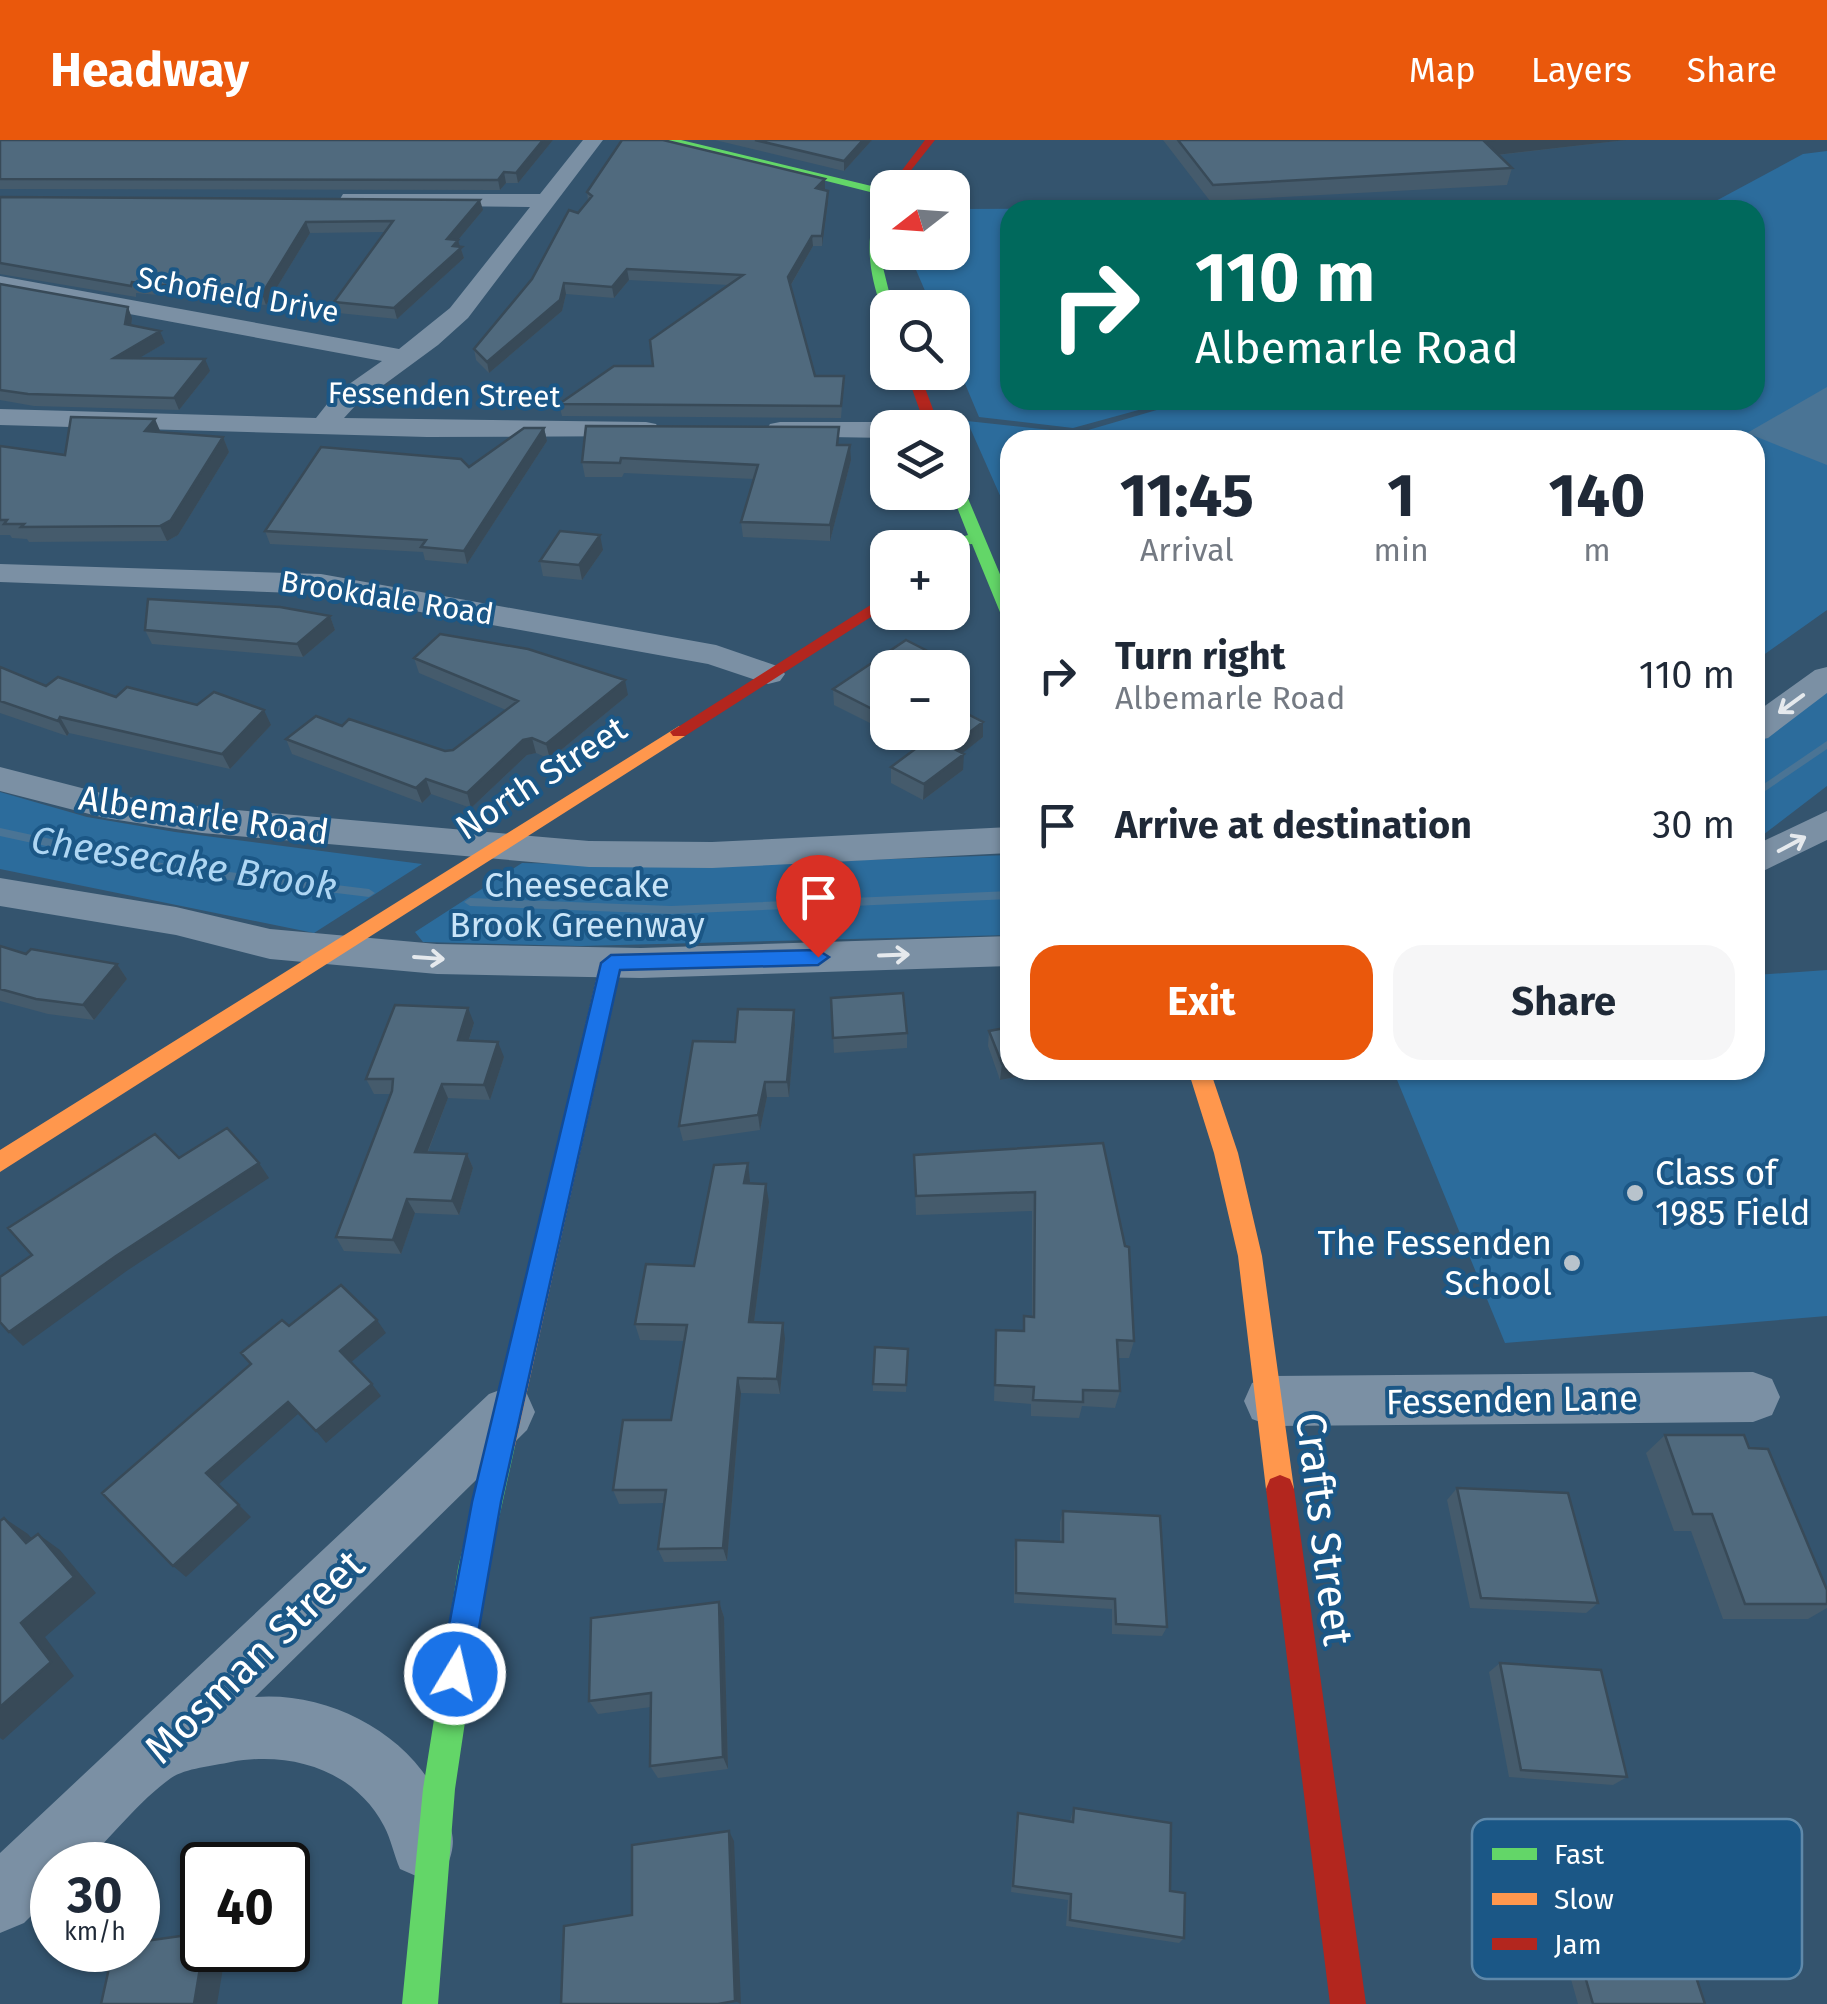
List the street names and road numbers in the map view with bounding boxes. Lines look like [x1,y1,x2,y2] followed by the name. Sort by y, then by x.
[134,260,342,330] street label: Schofield Drive
[327,375,561,415] street label: Fessenden Street
[278,563,496,633] street label: Brookdale Road
[448,707,635,849] street label: North Street
[76,777,332,853] street label: Albemarle Road
[1385,1377,1639,1423] street label: Fessenden Lane
[1285,1410,1363,1649] street label: Crafts Street
[135,1539,375,1774] street label: Mosman Street

